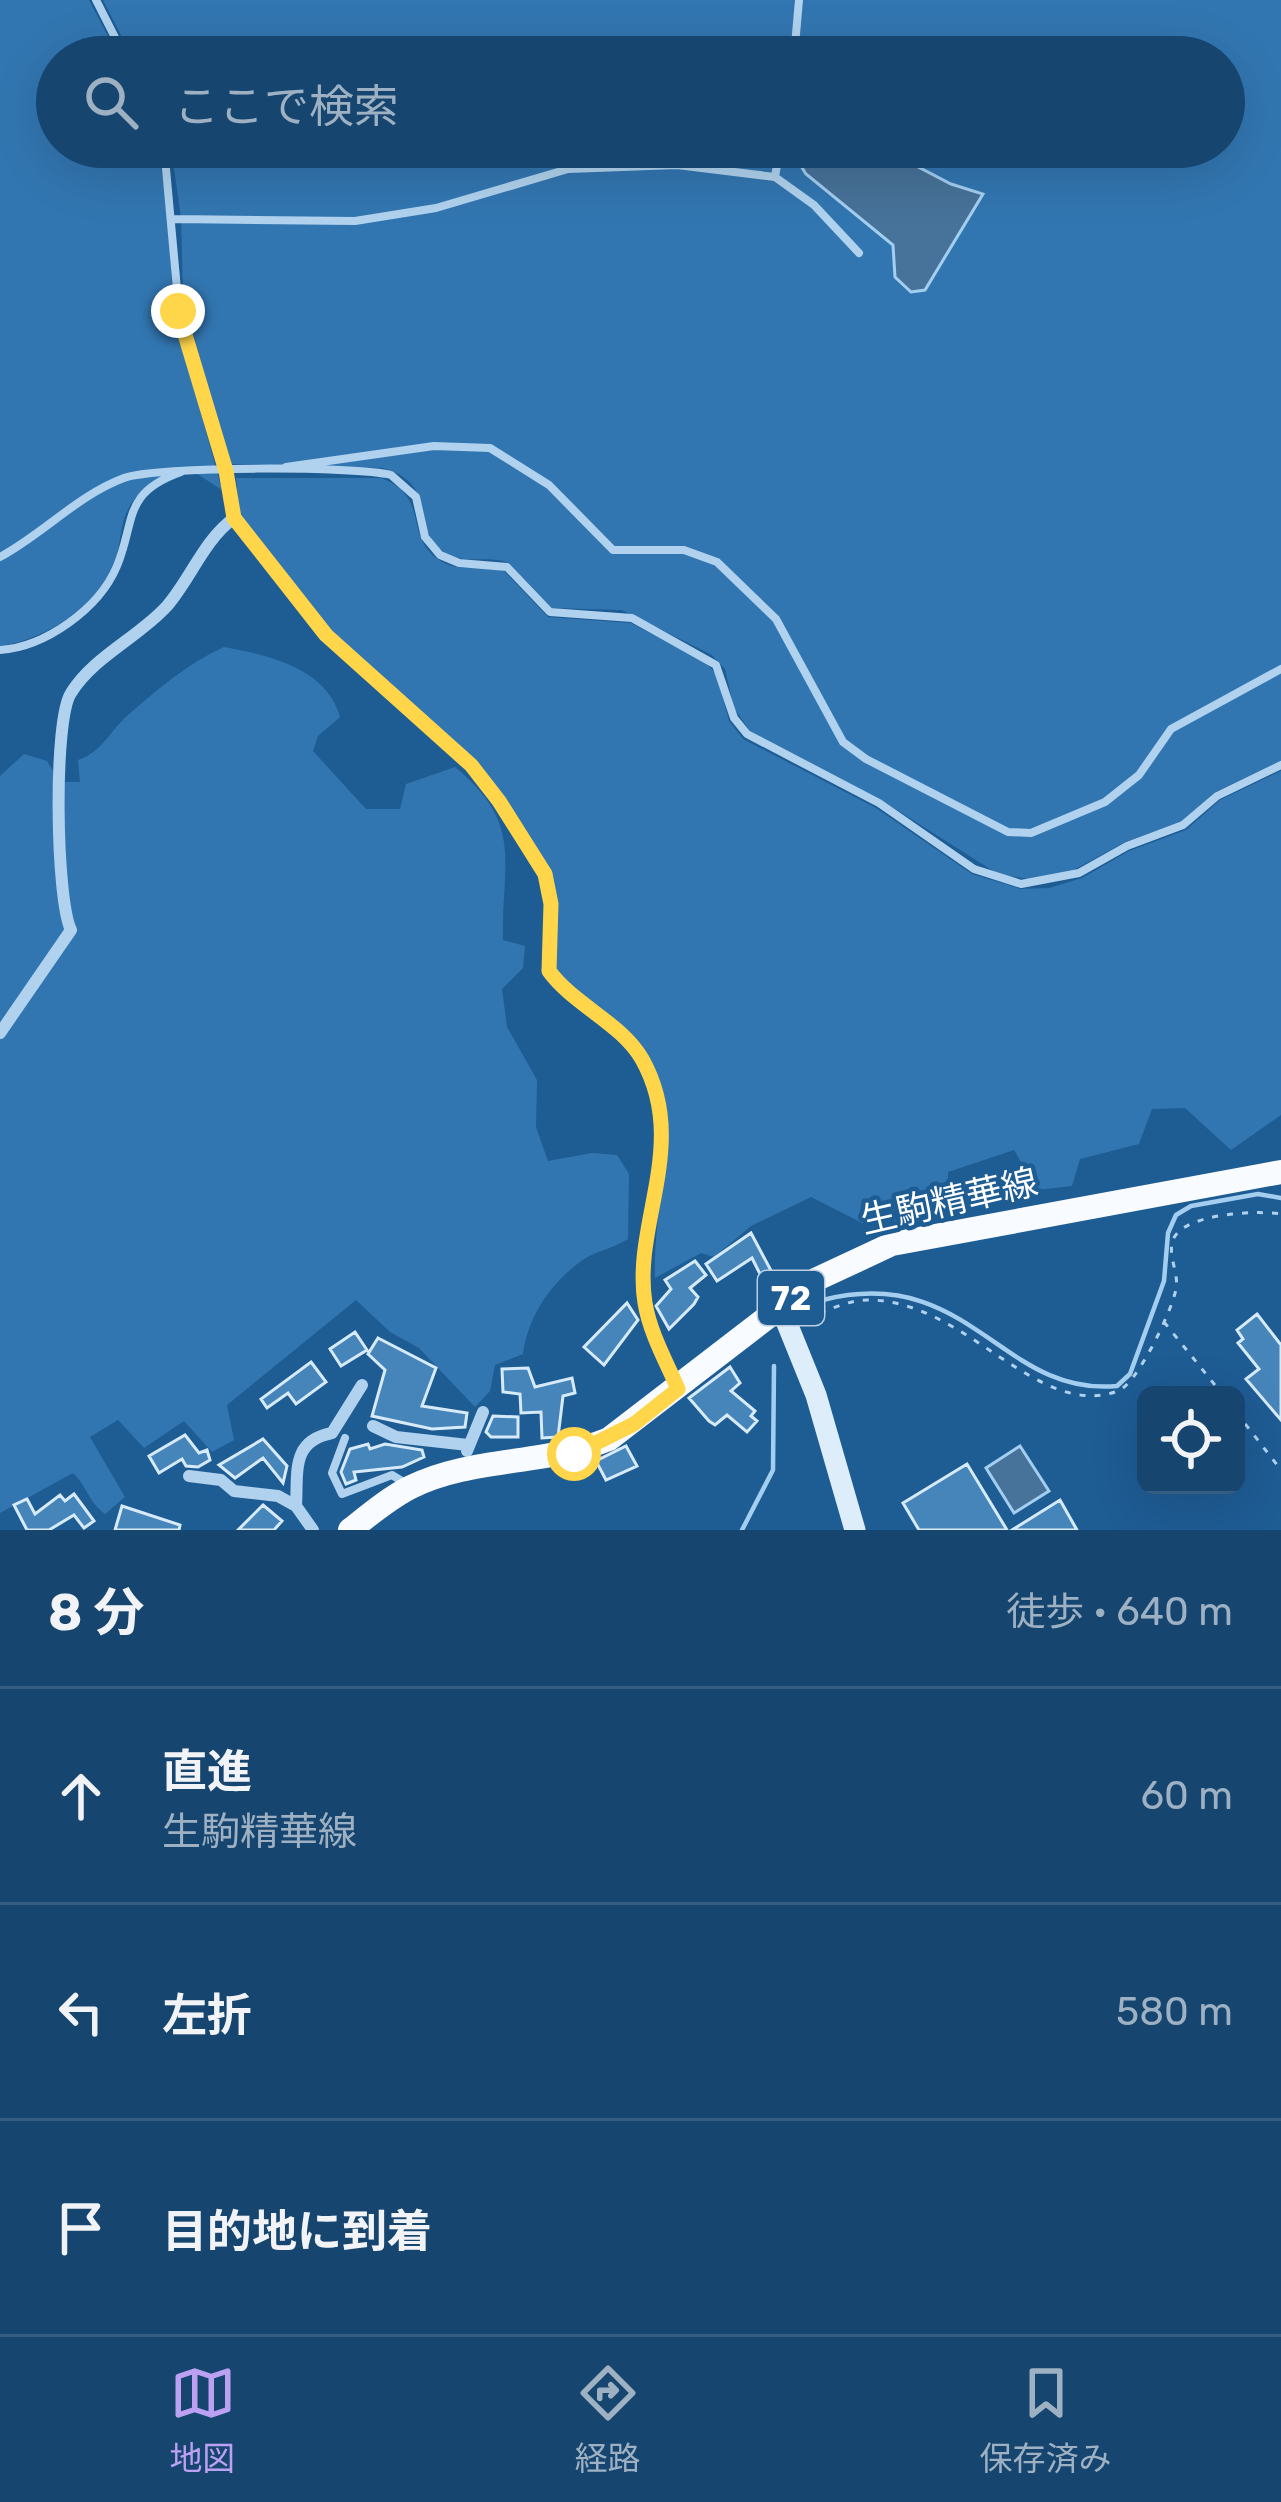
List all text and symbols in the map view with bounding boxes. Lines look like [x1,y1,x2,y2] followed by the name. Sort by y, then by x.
[36,36,1245,168] search box
[78,69,144,135] icon: search
[174,80,399,133] text: ここで検索
[151,284,205,338] route end
[856,1160,1042,1242] street label: 生駒精華線
[758,1271,824,1325] road number: 72
[1137,1386,1245,1494] map controls
[1137,1386,1245,1494] button: locate
[547,1427,601,1481] route start
[48,1582,144,1643] text: 8 分
[1006,1589,1233,1635] text: 徒歩 · 640 m
[162,1745,252,1798] text: 直進
[48,1763,114,1829] icon: ahead
[1140,1773,1233,1819] text: 60 m
[162,1809,357,1855] text: 生駒精華線
[48,1979,114,2045] icon: left
[162,1989,252,2042] text: 左折
[1116,1989,1233,2035] text: 580 m
[48,2195,114,2261] icon: arrive
[162,2205,432,2258] text: 目的地に到着
[170,2360,236,2480] tab: 地図
[575,2360,641,2480] tab: 経路
[980,2360,1112,2480] tab: 保存済み

